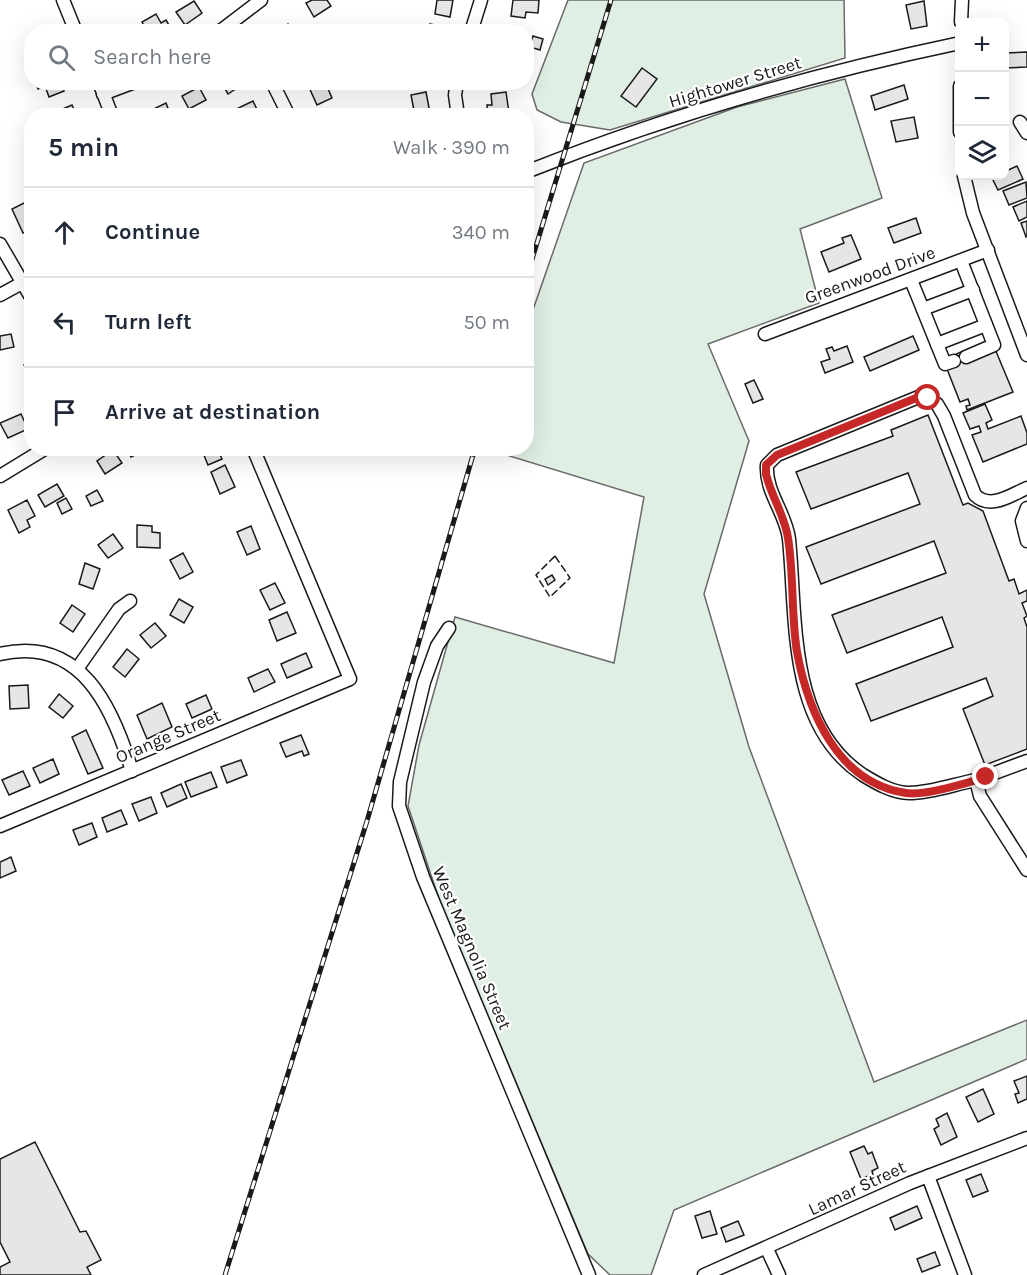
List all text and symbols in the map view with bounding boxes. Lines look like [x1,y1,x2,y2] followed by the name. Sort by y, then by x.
[955,18,1009,180] map controls
[955,18,1009,72] button: +
[24,24,534,90] search box
[45,41,78,74] icon: search
[93,44,211,70] text: Search here
[666,51,804,113] street label: Hightower Street
[955,72,1009,126] button: −
[955,126,1009,180] button: layers
[48,132,119,163] text: 5 min
[393,136,510,159] text: Walk · 390 m
[48,216,81,249] icon: ahead
[105,219,200,245] text: Continue
[452,221,510,244] text: 340 m
[802,241,938,309] street label: Greenwood Drive
[48,306,81,339] icon: left
[105,309,192,335] text: Turn left
[463,311,510,334] text: 50 m
[914,384,940,410] route start
[48,396,81,429] icon: arrive
[105,399,320,425] text: Arrive at destination
[112,704,224,768] street label: Orange Street
[972,763,998,789] route end
[428,863,516,1033] street label: West Magnolia Street
[805,1156,910,1220] street label: Lamar Street

